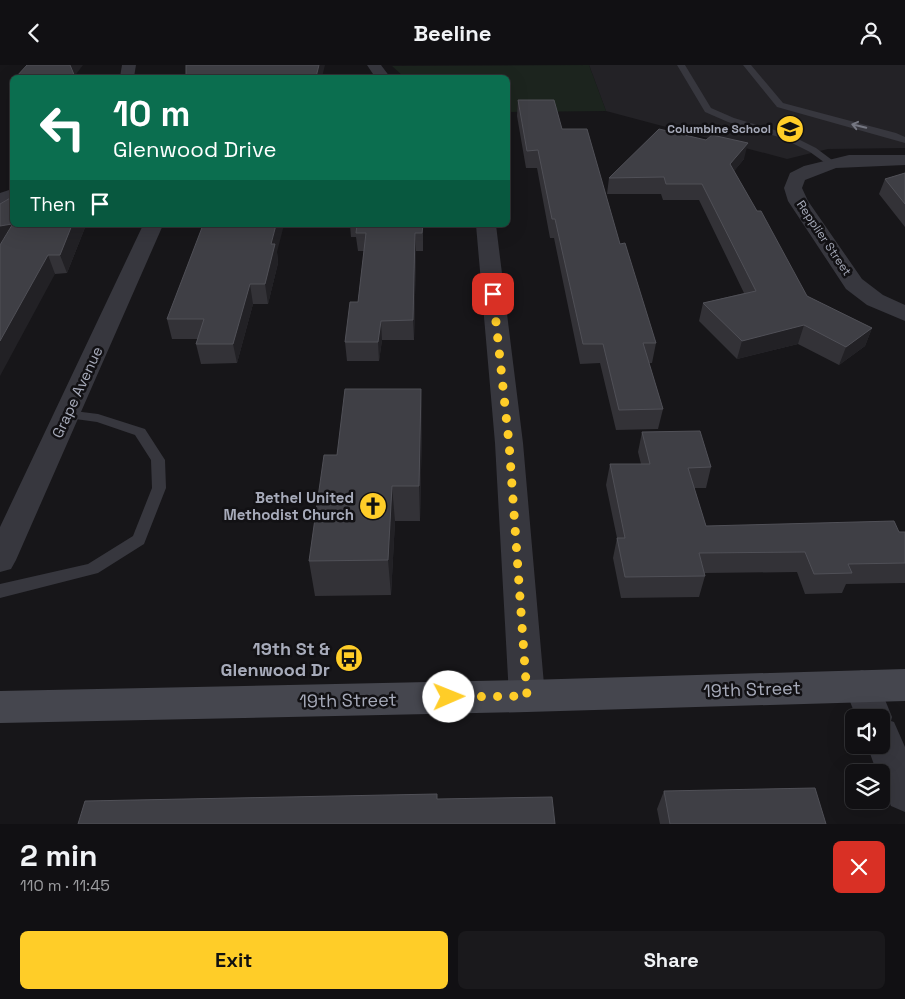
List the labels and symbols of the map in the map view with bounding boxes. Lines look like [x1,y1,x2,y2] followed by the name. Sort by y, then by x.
[775,114,805,144] school or university icon: Columbine School
[667,121,771,137] place label: Columbine School
[851,121,867,130] one-way arrow
[793,197,855,279] street label: Repplier Street
[472,273,514,315] pin
[47,343,107,441] street label: Grape Avenue
[223,488,354,524] place label: Bethel United Methodist Church
[358,491,388,521] church icon: Bethel United Methodist Church
[221,637,330,681] place label: 19th St & Glenwood Dr
[334,643,364,673] bus stop icon: 19th St & Glenwood Dr
[422,670,474,722] position arrow
[703,676,801,702] street label: 19th Street
[299,688,397,712] street label: 19th Street

